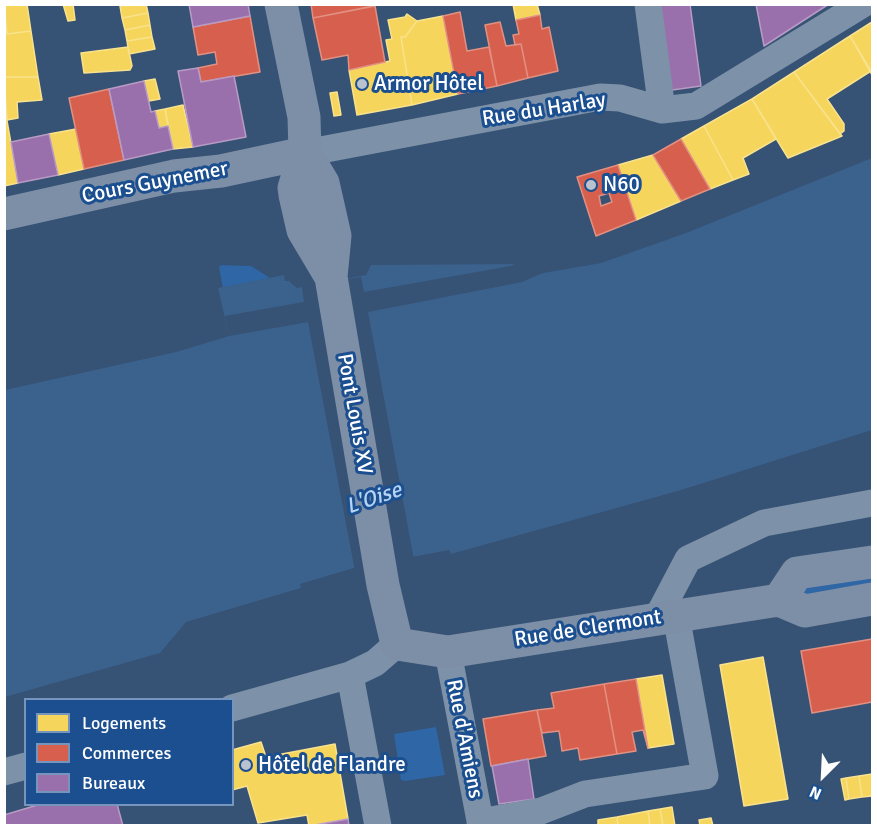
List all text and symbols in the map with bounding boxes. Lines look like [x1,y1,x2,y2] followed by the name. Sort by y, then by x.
[374,71,483,97] place label: Armor Hôtel
[355,77,369,91] marker: Armor Hôtel
[480,88,608,132] street label: Rue du Harlay
[80,156,230,210] street label: Cours Guynemer
[603,172,640,198] place label: N60
[584,178,598,192] marker: N60
[331,352,377,476] street label: Pont Louis XV
[343,477,405,521] water label: L'Oise
[513,605,663,653] street label: Rue de Clermont
[440,677,488,801] street label: Rue d'Amiens
[24,698,234,806] legend
[82,712,166,734] text: Logements
[82,742,171,764] text: Commerces
[793,746,853,806] north arrow
[258,752,406,778] place label: Hôtel de Flandre
[239,758,253,772] marker: Hôtel de Flandre
[82,772,145,794] text: Bureaux
[807,781,825,804] text: N

